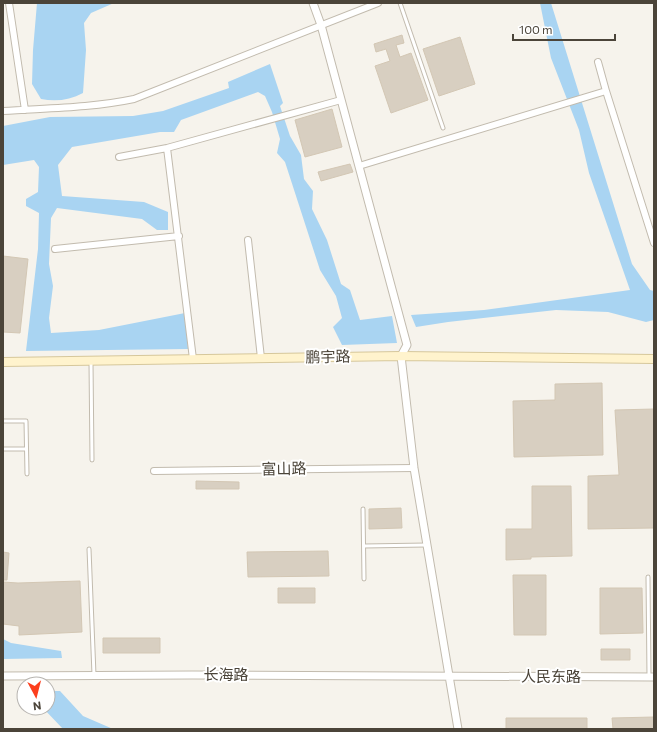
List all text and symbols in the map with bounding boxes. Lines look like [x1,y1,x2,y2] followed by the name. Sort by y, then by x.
[513,16,615,42] scale bar
[519,22,553,36] text: 100 m
[305,347,351,365] street label: 鹏宇路
[261,459,307,477] street label: 富山路
[203,665,249,683] street label: 长海路
[521,667,581,685] street label: 人民东路
[16,676,56,716] north arrow
[32,699,42,713] text: N

